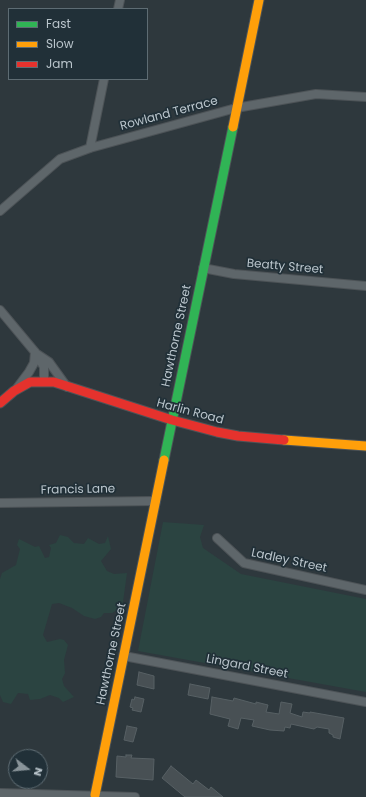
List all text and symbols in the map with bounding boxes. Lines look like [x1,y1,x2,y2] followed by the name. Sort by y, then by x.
[8,8,148,80] legend
[46,15,71,32] text: Fast
[46,35,74,52] text: Slow
[46,55,73,72] text: Jam
[119,94,219,134] street label: Rowland Terrace
[246,256,324,278] street label: Beatty Street
[159,284,195,388] street label: Hawthorne Street
[155,396,225,428] street label: Harlin Road
[41,482,115,498] street label: Francis Lane
[250,546,328,576] street label: Ladley Street
[94,602,130,706] street label: Hawthorne Street
[205,652,289,682] street label: Lingard Street
[8,749,48,789] north arrow
[30,766,47,778] text: N

